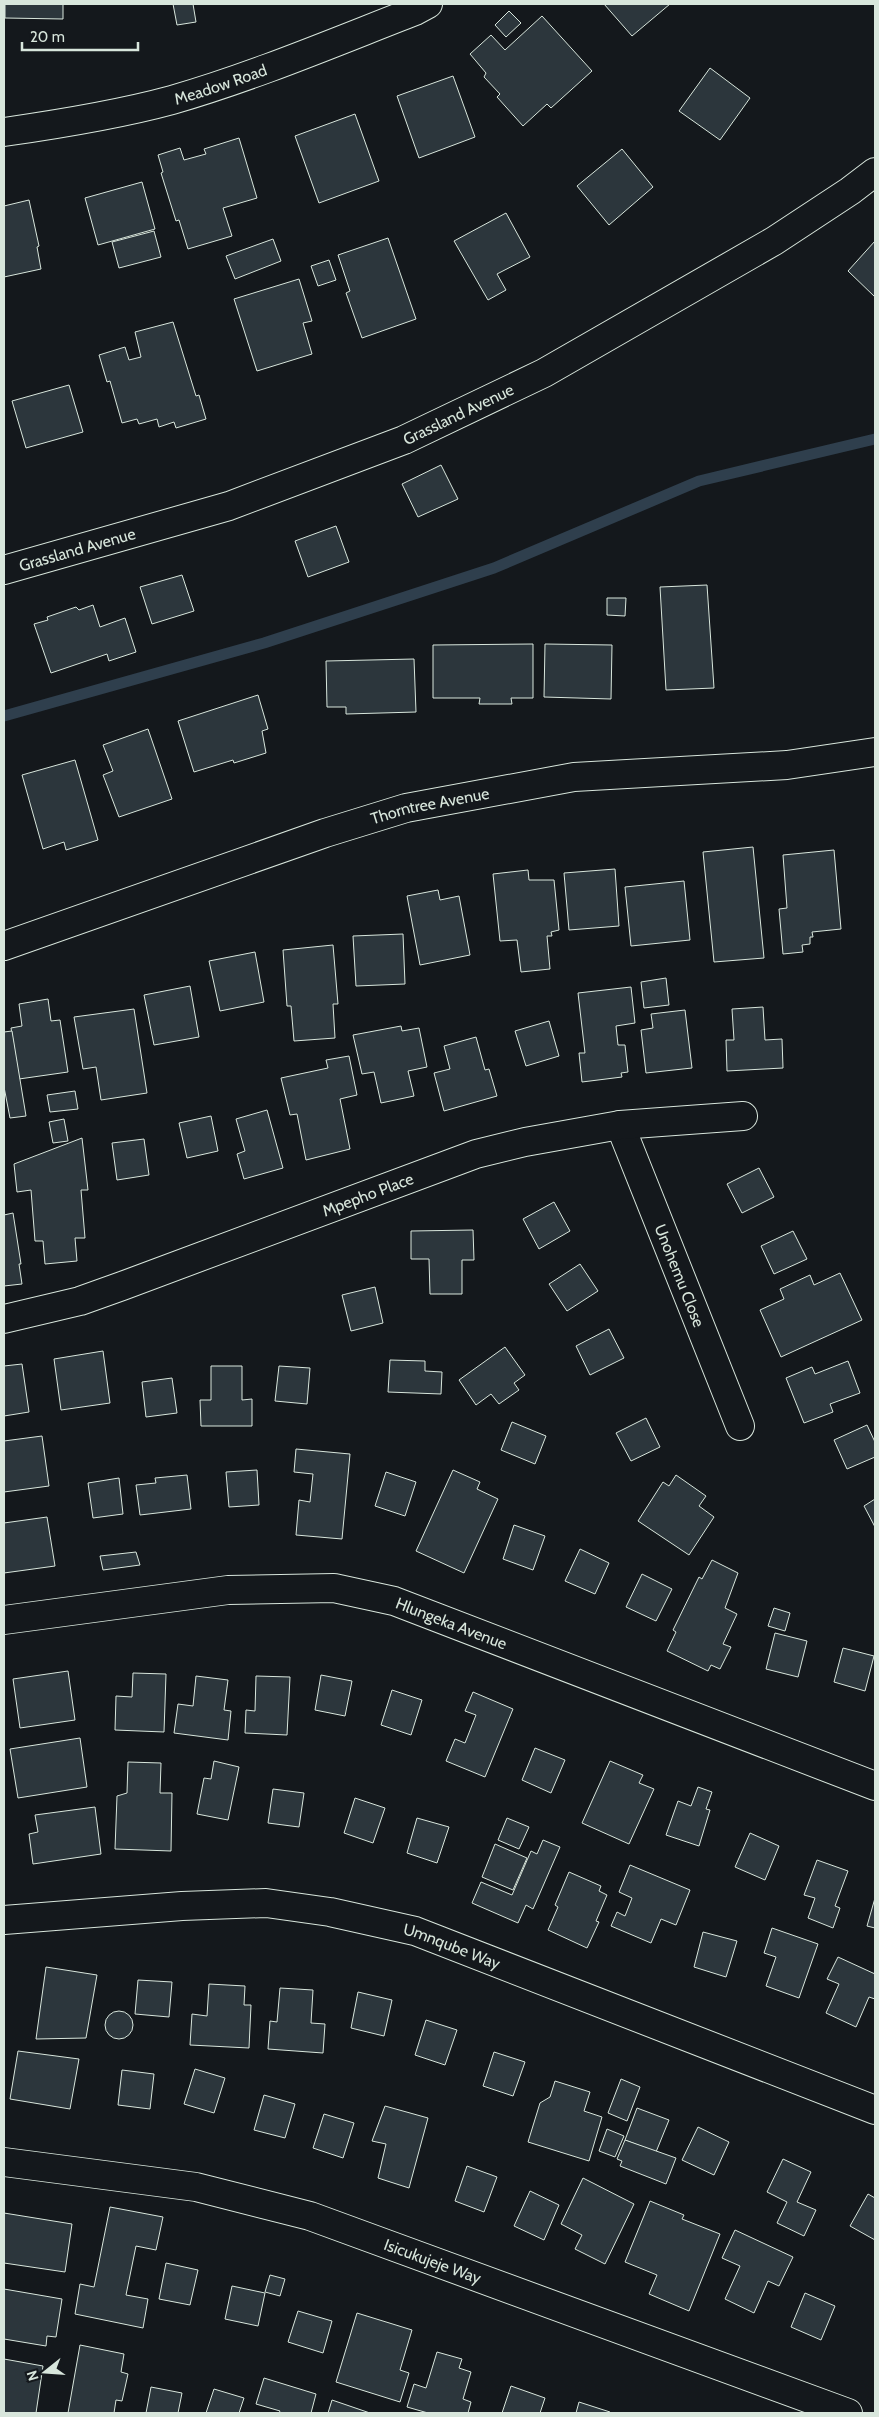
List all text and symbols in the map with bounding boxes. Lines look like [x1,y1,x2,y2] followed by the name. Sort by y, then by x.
[22,20,139,52] scale bar
[30,28,65,46] text: 20 m
[172,60,269,109] street label: Meadow Road
[400,380,517,449] street label: Grassland Avenue
[17,524,138,575] street label: Grassland Avenue
[368,784,491,828] street label: Thorntree Avenue
[320,1169,416,1220] street label: Mpepho Place
[650,1221,709,1330] street label: Unohemu Close
[393,1594,510,1654] street label: Hlungeka Avenue
[402,1920,503,1973] street label: Umnqube Way
[381,2235,484,2288] street label: Isicukujeje Way
[20,2347,70,2397] north arrow
[23,2368,43,2383] text: N

